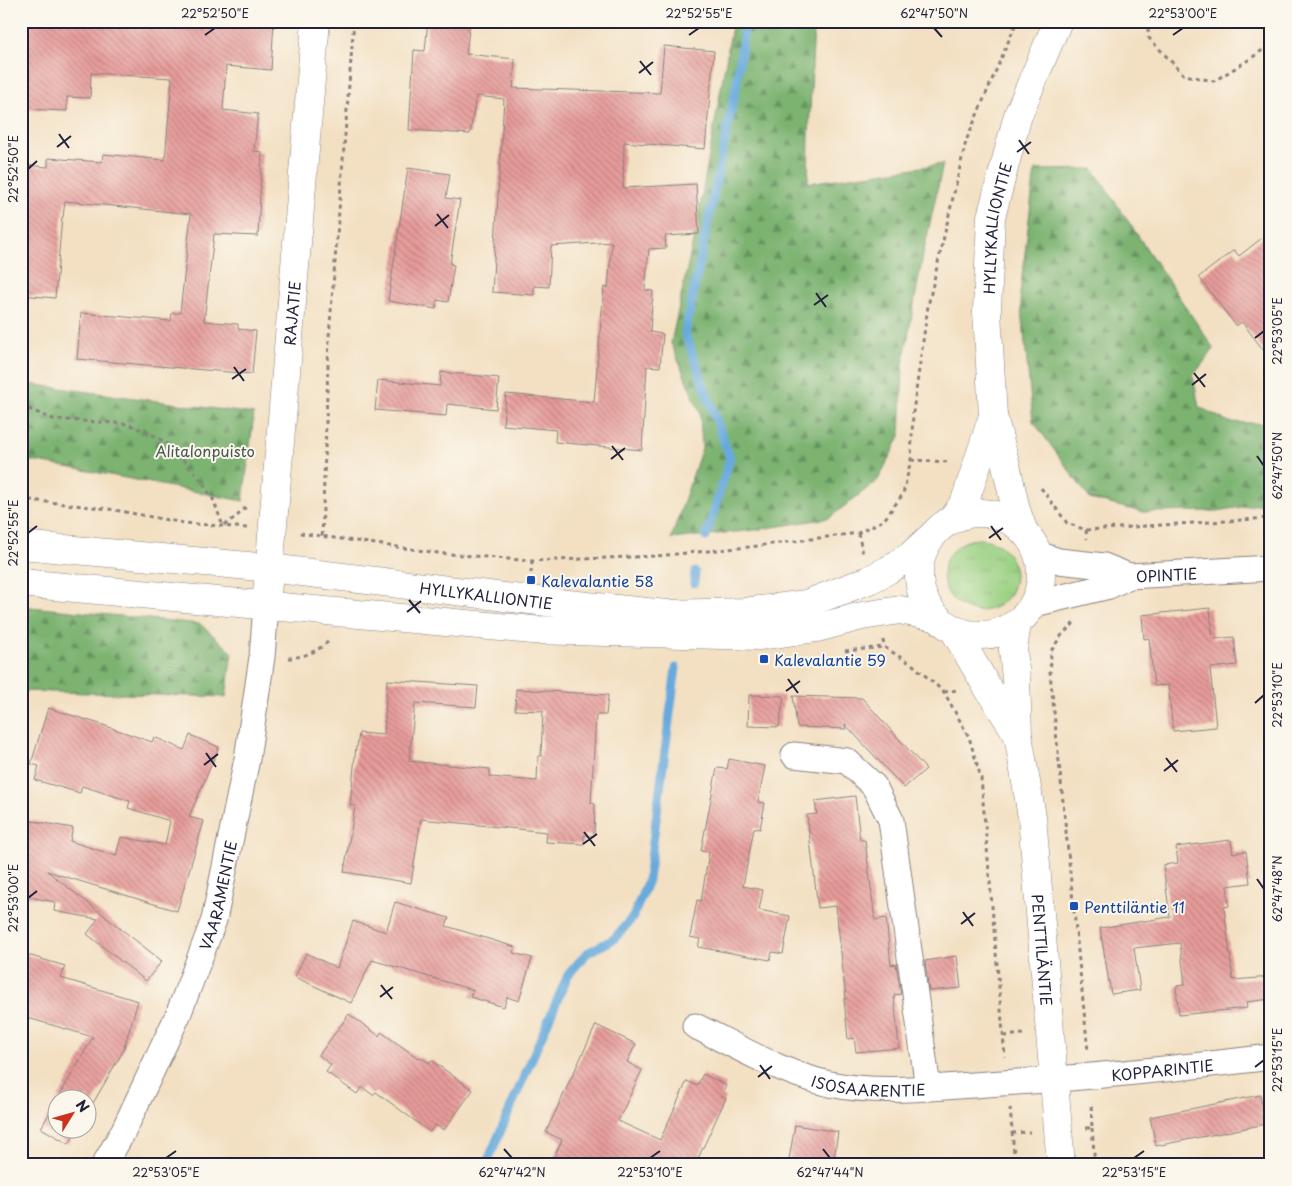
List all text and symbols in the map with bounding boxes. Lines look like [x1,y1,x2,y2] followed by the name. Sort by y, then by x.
[181,4,249,22] text: 22°52'50"E
[665,4,733,22] text: 22°52'55"E
[900,4,968,22] text: 62°47'50"N
[1149,4,1217,22] text: 22°53'00"E
[4,135,22,203] text: 22°52'50"E
[976,159,1017,295] street label: HYLLYKALLIONTIE
[277,280,305,346] street label: RAJATIE
[1268,297,1286,365] text: 22°53'05"E
[1268,432,1286,500] text: 62°47'50"N
[155,439,255,462] park label: Alitalonpuisto
[4,499,22,567] text: 22°52'55"E
[1135,561,1198,587] street label: OPINTIE
[541,569,654,592] place label: Kalevalantie 58
[525,574,537,586] marker: Kalevalantie 58
[418,575,554,614] street label: HYLLYKALLIONTIE
[774,648,886,671] place label: Kalevalantie 59
[758,653,770,665] marker: Kalevalantie 59
[1268,662,1286,728] text: 22°53'10"E
[192,838,242,953] street label: VAARAMENTIE
[1268,855,1286,923] text: 62°47'48"N
[4,864,22,932] text: 22°53'00"E
[1027,893,1059,1007] street label: PENTTILÄNTIE
[1084,895,1185,918] place label: Penttiläntie 11
[1068,900,1080,912] marker: Penttiläntie 11
[1268,1028,1286,1092] text: 22°53'15"E
[1110,1052,1215,1086] street label: KOPPARINTIE
[809,1068,926,1101] street label: ISOSAARENTIE
[48,1088,98,1138] north arrow
[71,1095,95,1117] text: N
[132,1163,200,1181] text: 22°53'05"E
[478,1163,546,1181] text: 62°47'42"N
[617,1163,683,1181] text: 22°53'10"E
[796,1163,864,1181] text: 62°47'44"N
[1102,1163,1166,1181] text: 22°53'15"E

